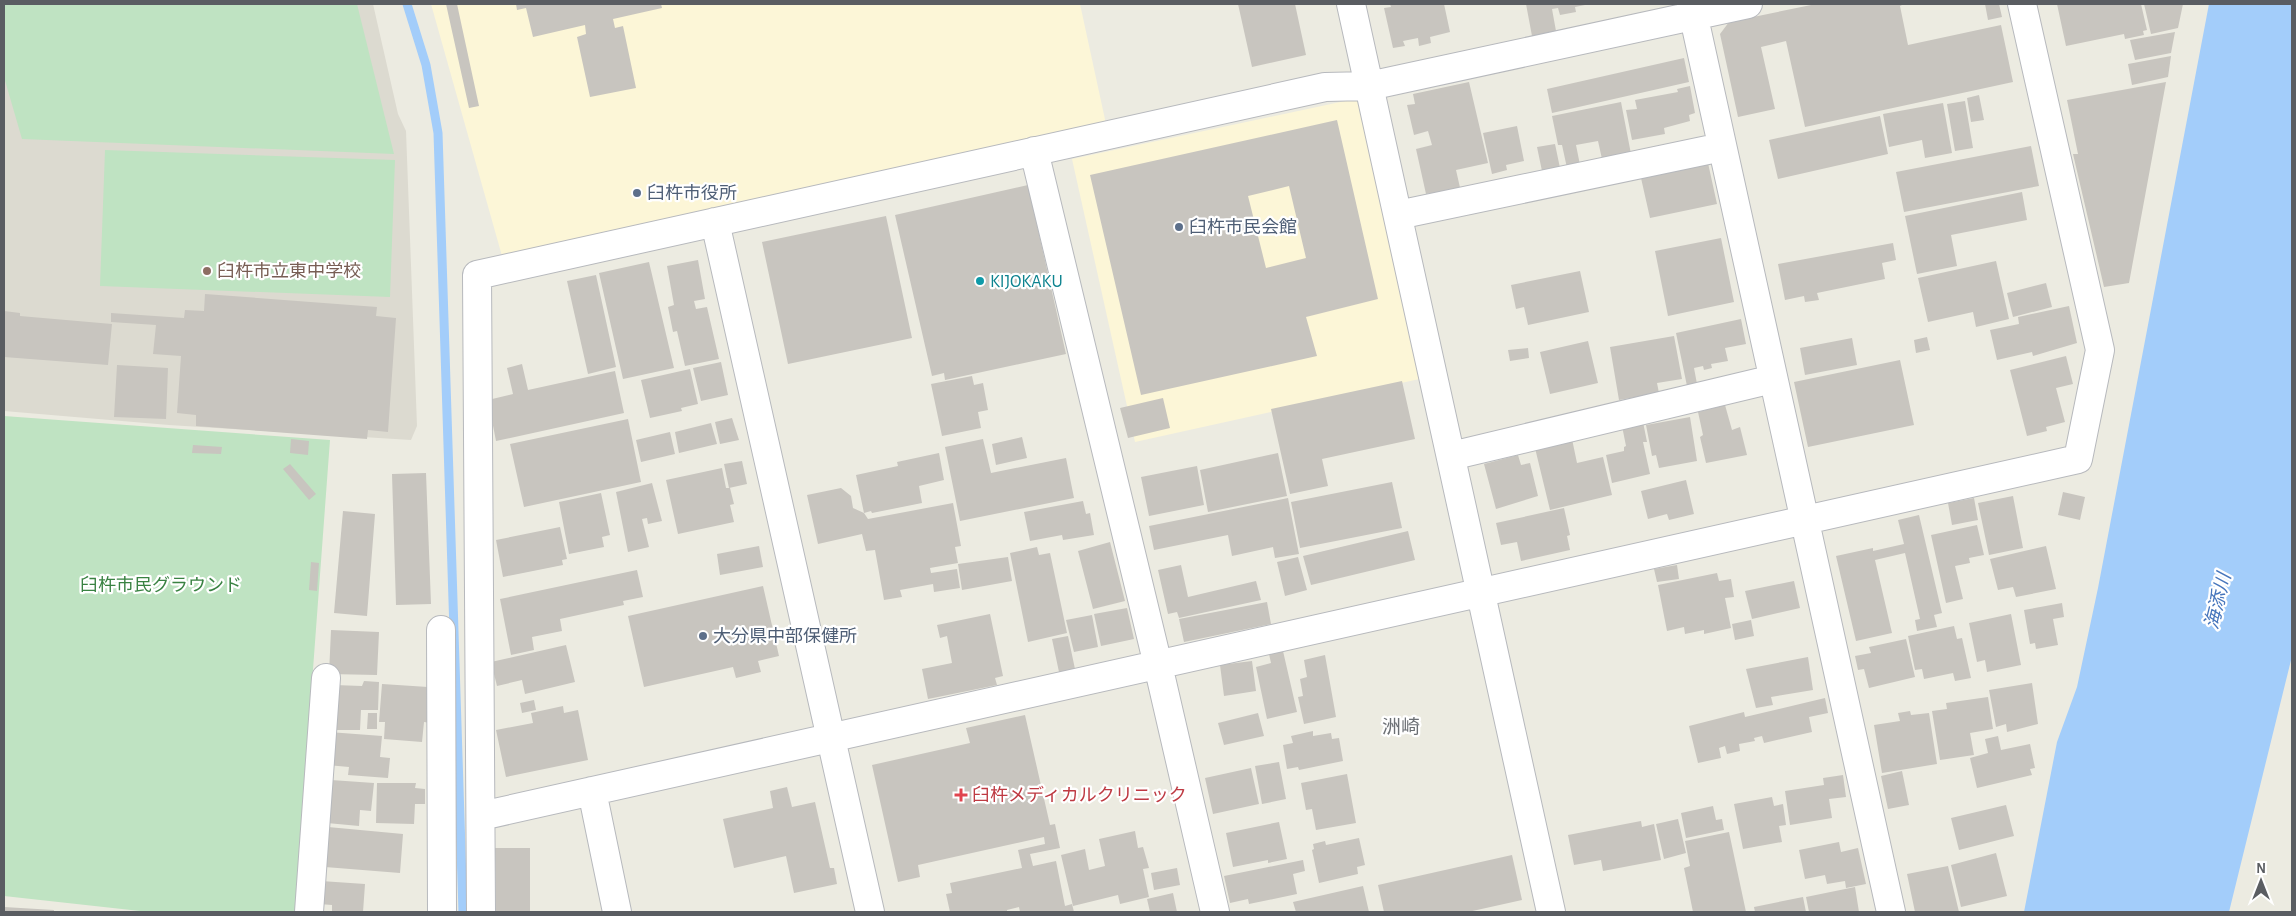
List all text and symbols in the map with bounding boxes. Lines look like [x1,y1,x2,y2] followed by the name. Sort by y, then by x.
[647,183,737,203] place label: 臼杵市役所
[631,187,643,199] marker: 臼杵市役所
[1189,217,1297,237] place label: 臼杵市民会館
[1173,221,1185,233] marker: 臼杵市民会館
[217,261,361,281] place label: 臼杵市立東中学校
[201,265,213,277] marker: 臼杵市立東中学校
[990,273,1063,291] place label: KIJOKAKU
[974,275,986,287] marker: KIJOKAKU
[2201,569,2235,631] water label: 海添川
[80,575,242,595] park label: 臼杵市民グラウンド
[713,626,857,646] place label: 大分県中部保健所
[697,630,709,642] marker: 大分県中部保健所
[1382,717,1420,737] district label: 洲崎
[972,785,1187,805] place label: 臼杵メディカルクリニック
[954,788,968,802] marker: 臼杵メディカルクリニック
[2236,856,2286,906] north arrow
[2256,862,2266,876] text: N

